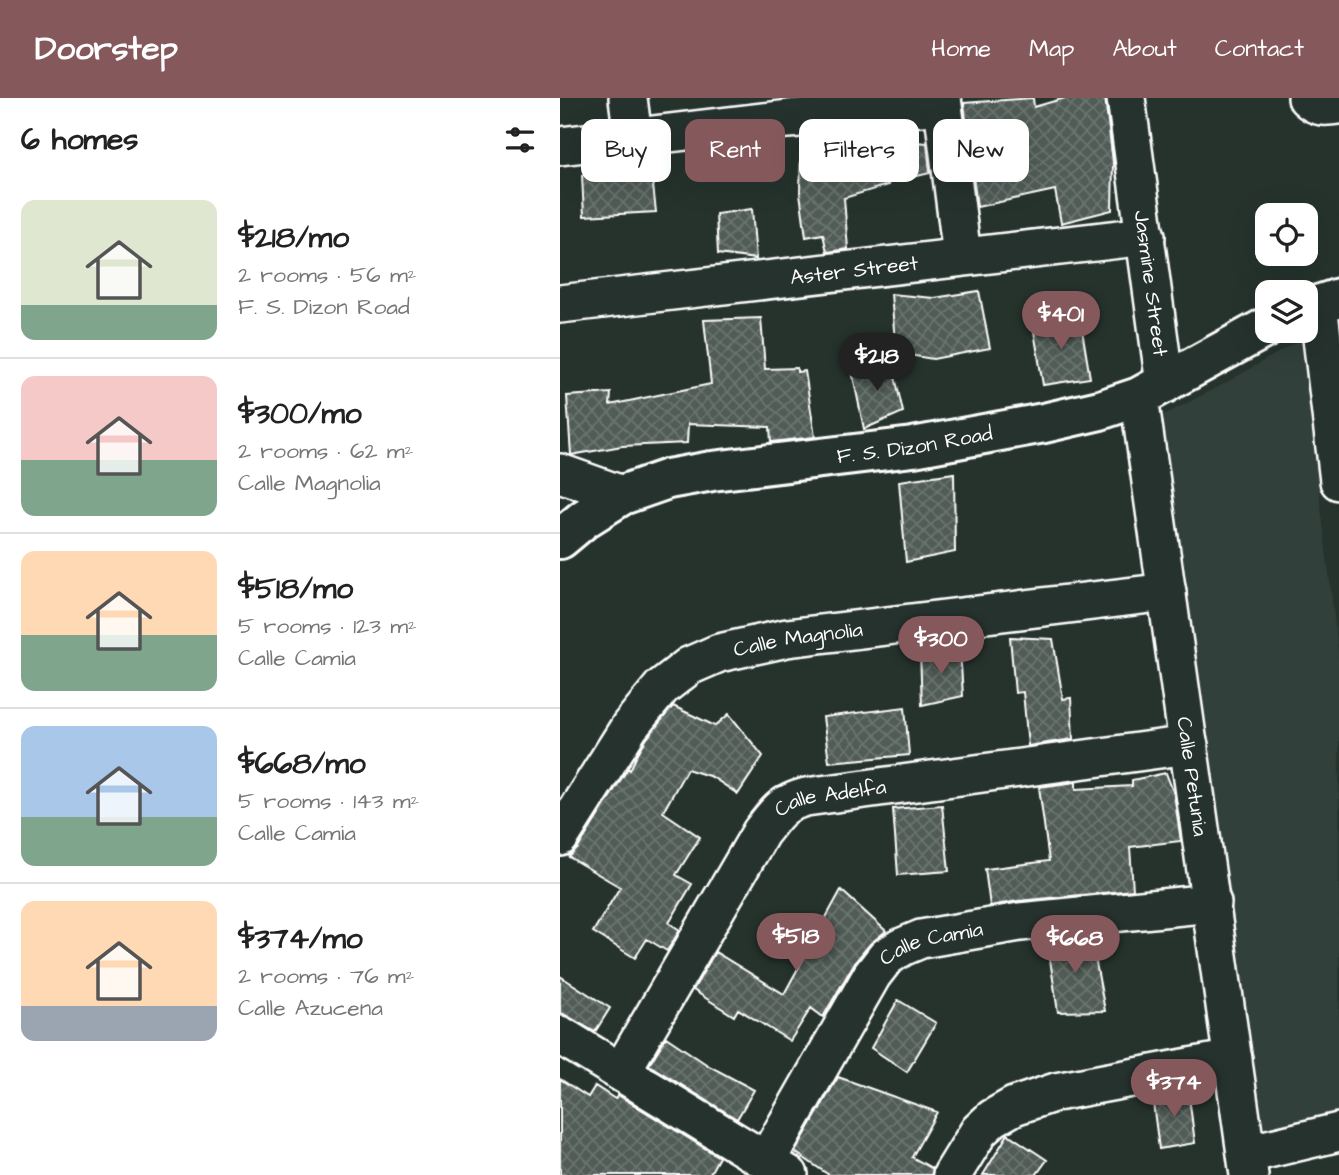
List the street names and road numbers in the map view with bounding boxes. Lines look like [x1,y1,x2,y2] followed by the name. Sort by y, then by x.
[1127,208,1176,359] street label: Jasmine Street
[788,248,920,292] street label: Aster Street
[835,418,995,470] street label: F. S. Dizon Road
[731,614,864,664] street label: Calle Magnolia
[1170,715,1215,838] street label: Calle Petunia
[768,772,888,824] street label: Calle Adelfa
[873,914,985,972] street label: Calle Camia

